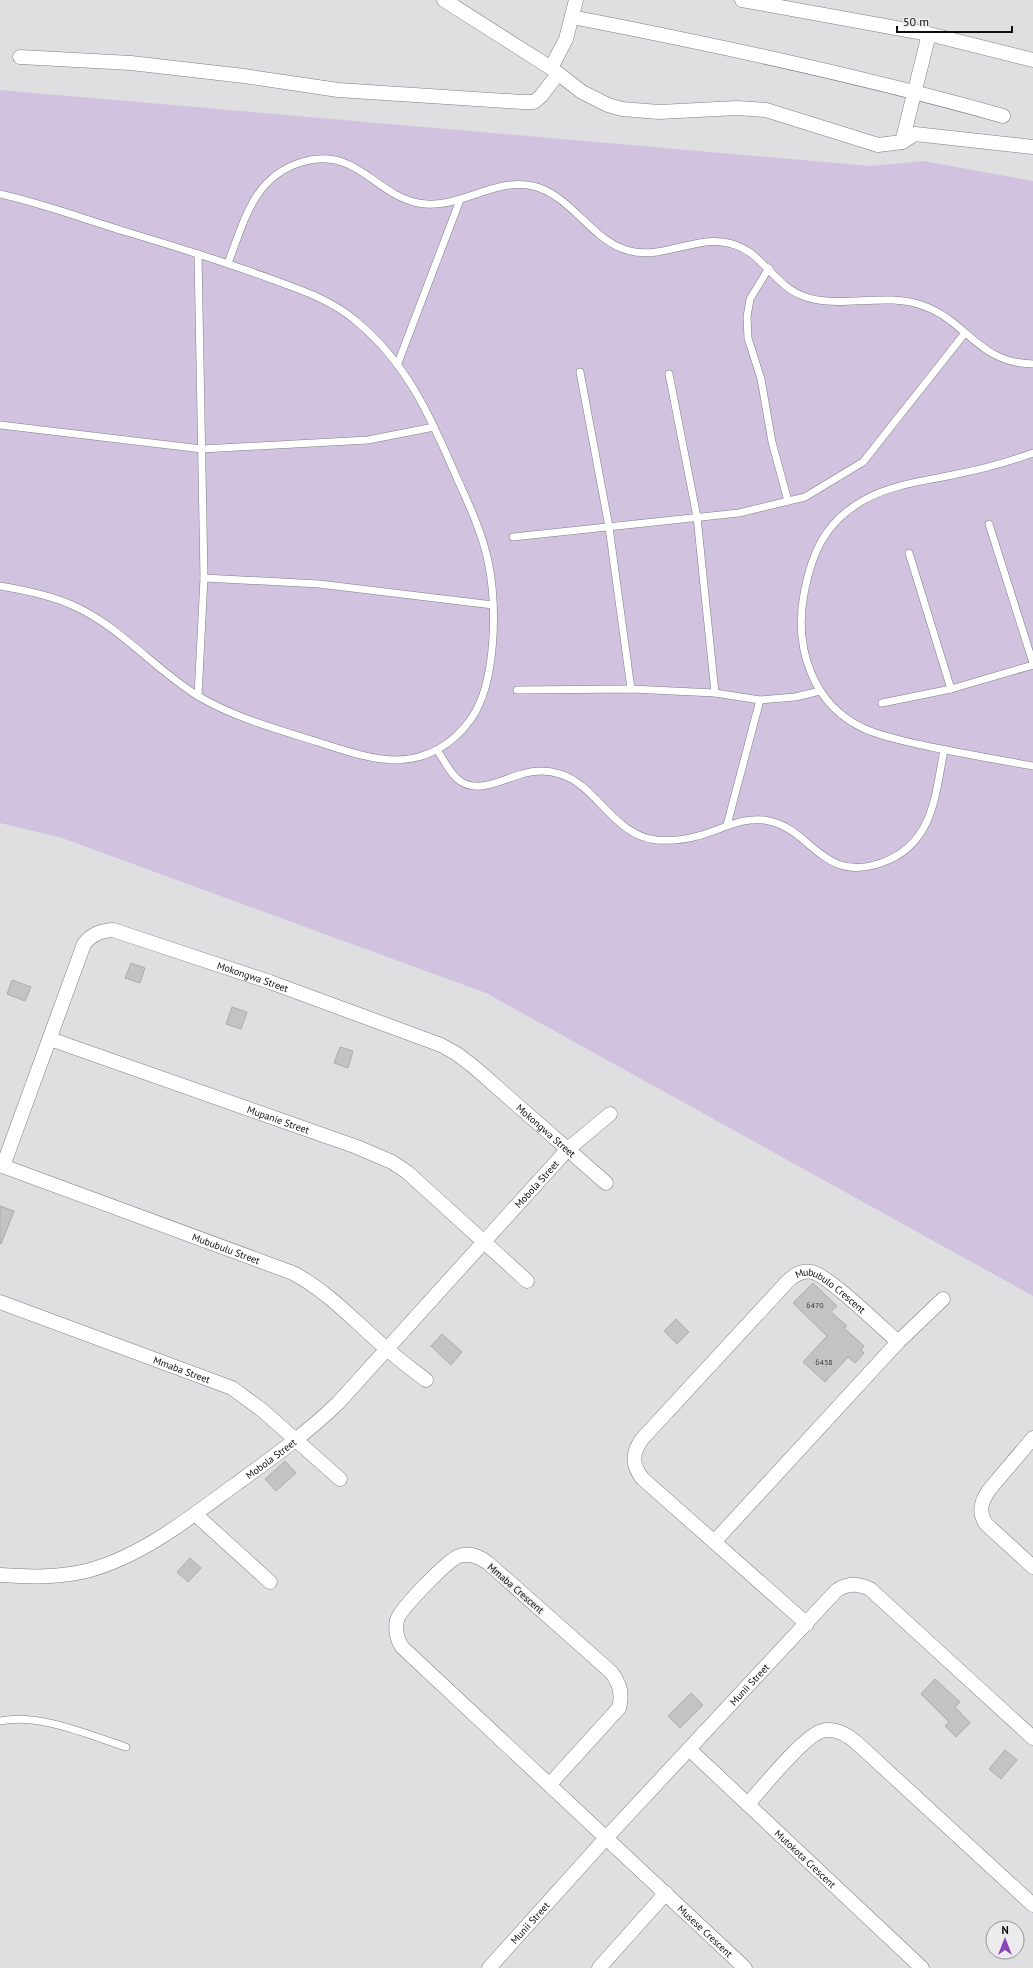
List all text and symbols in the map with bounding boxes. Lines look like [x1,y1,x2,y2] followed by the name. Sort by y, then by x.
[897,8,1012,34] scale bar
[903,14,929,29] text: 50 m
[215,959,291,995] street label: Mokongwa Street
[513,1101,579,1161] street label: Mokongwa Street
[245,1103,312,1137] street label: Mupanie Street
[512,1157,562,1211] street label: Mobola Street
[190,1230,262,1267] street label: Mububulu Street
[793,1265,869,1317] street label: Mububulo Crescent
[806,1300,824,1310] house number: 6470
[152,1353,213,1387] street label: Mmaba Street
[815,1357,833,1367] house number: 6458
[243,1435,300,1482] street label: Mobola Street
[485,1560,547,1617] street label: Mmaba Crescent
[727,1661,773,1708] street label: Munii Street
[772,1827,839,1891] street label: Mutokota Crescent
[508,1899,553,1947] street label: Munii Street
[675,1902,736,1961] street label: Musese Crescent
[985,1920,1025,1960] north arrow
[1001,1923,1009,1937] text: N

